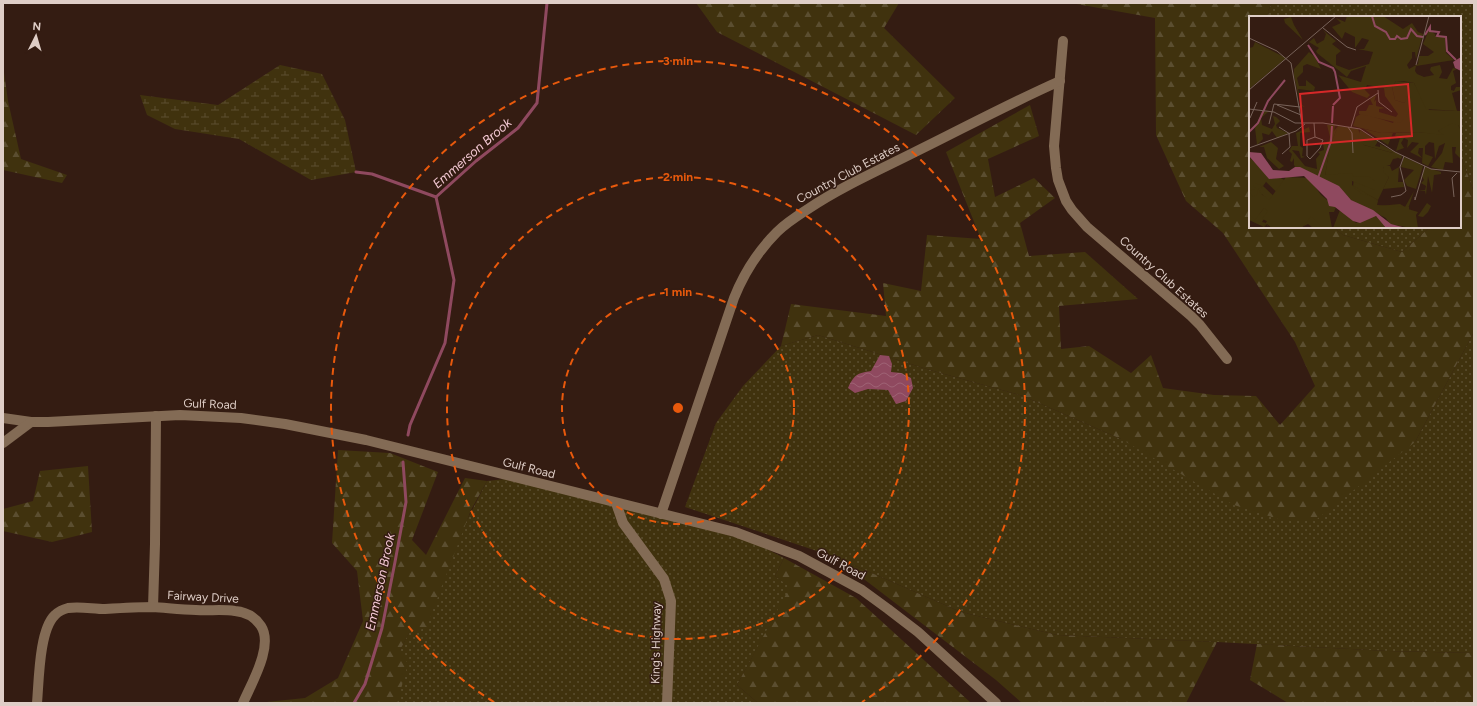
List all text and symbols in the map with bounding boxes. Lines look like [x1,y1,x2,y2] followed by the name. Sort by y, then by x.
[16,16,56,56] north arrow
[1249,16,1461,228] inset map
[32,20,42,33] text: N
[663,54,693,68] text: 3 min
[430,114,515,191] water label: Emmerson Brook
[794,140,902,206] street label: Country Club Estates
[663,170,693,184] text: 2 min
[1117,233,1212,321] street label: Country Club Estates
[664,285,692,299] text: 1 min
[183,396,237,412] street label: Gulf Road
[671,401,685,415] centre of rings
[501,455,557,481] street label: Gulf Road
[362,531,398,632] water label: Emmerson Brook
[814,545,868,583] street label: Gulf Road
[167,588,240,606] street label: Fairway Drive
[648,601,664,684] street label: King's Highway

